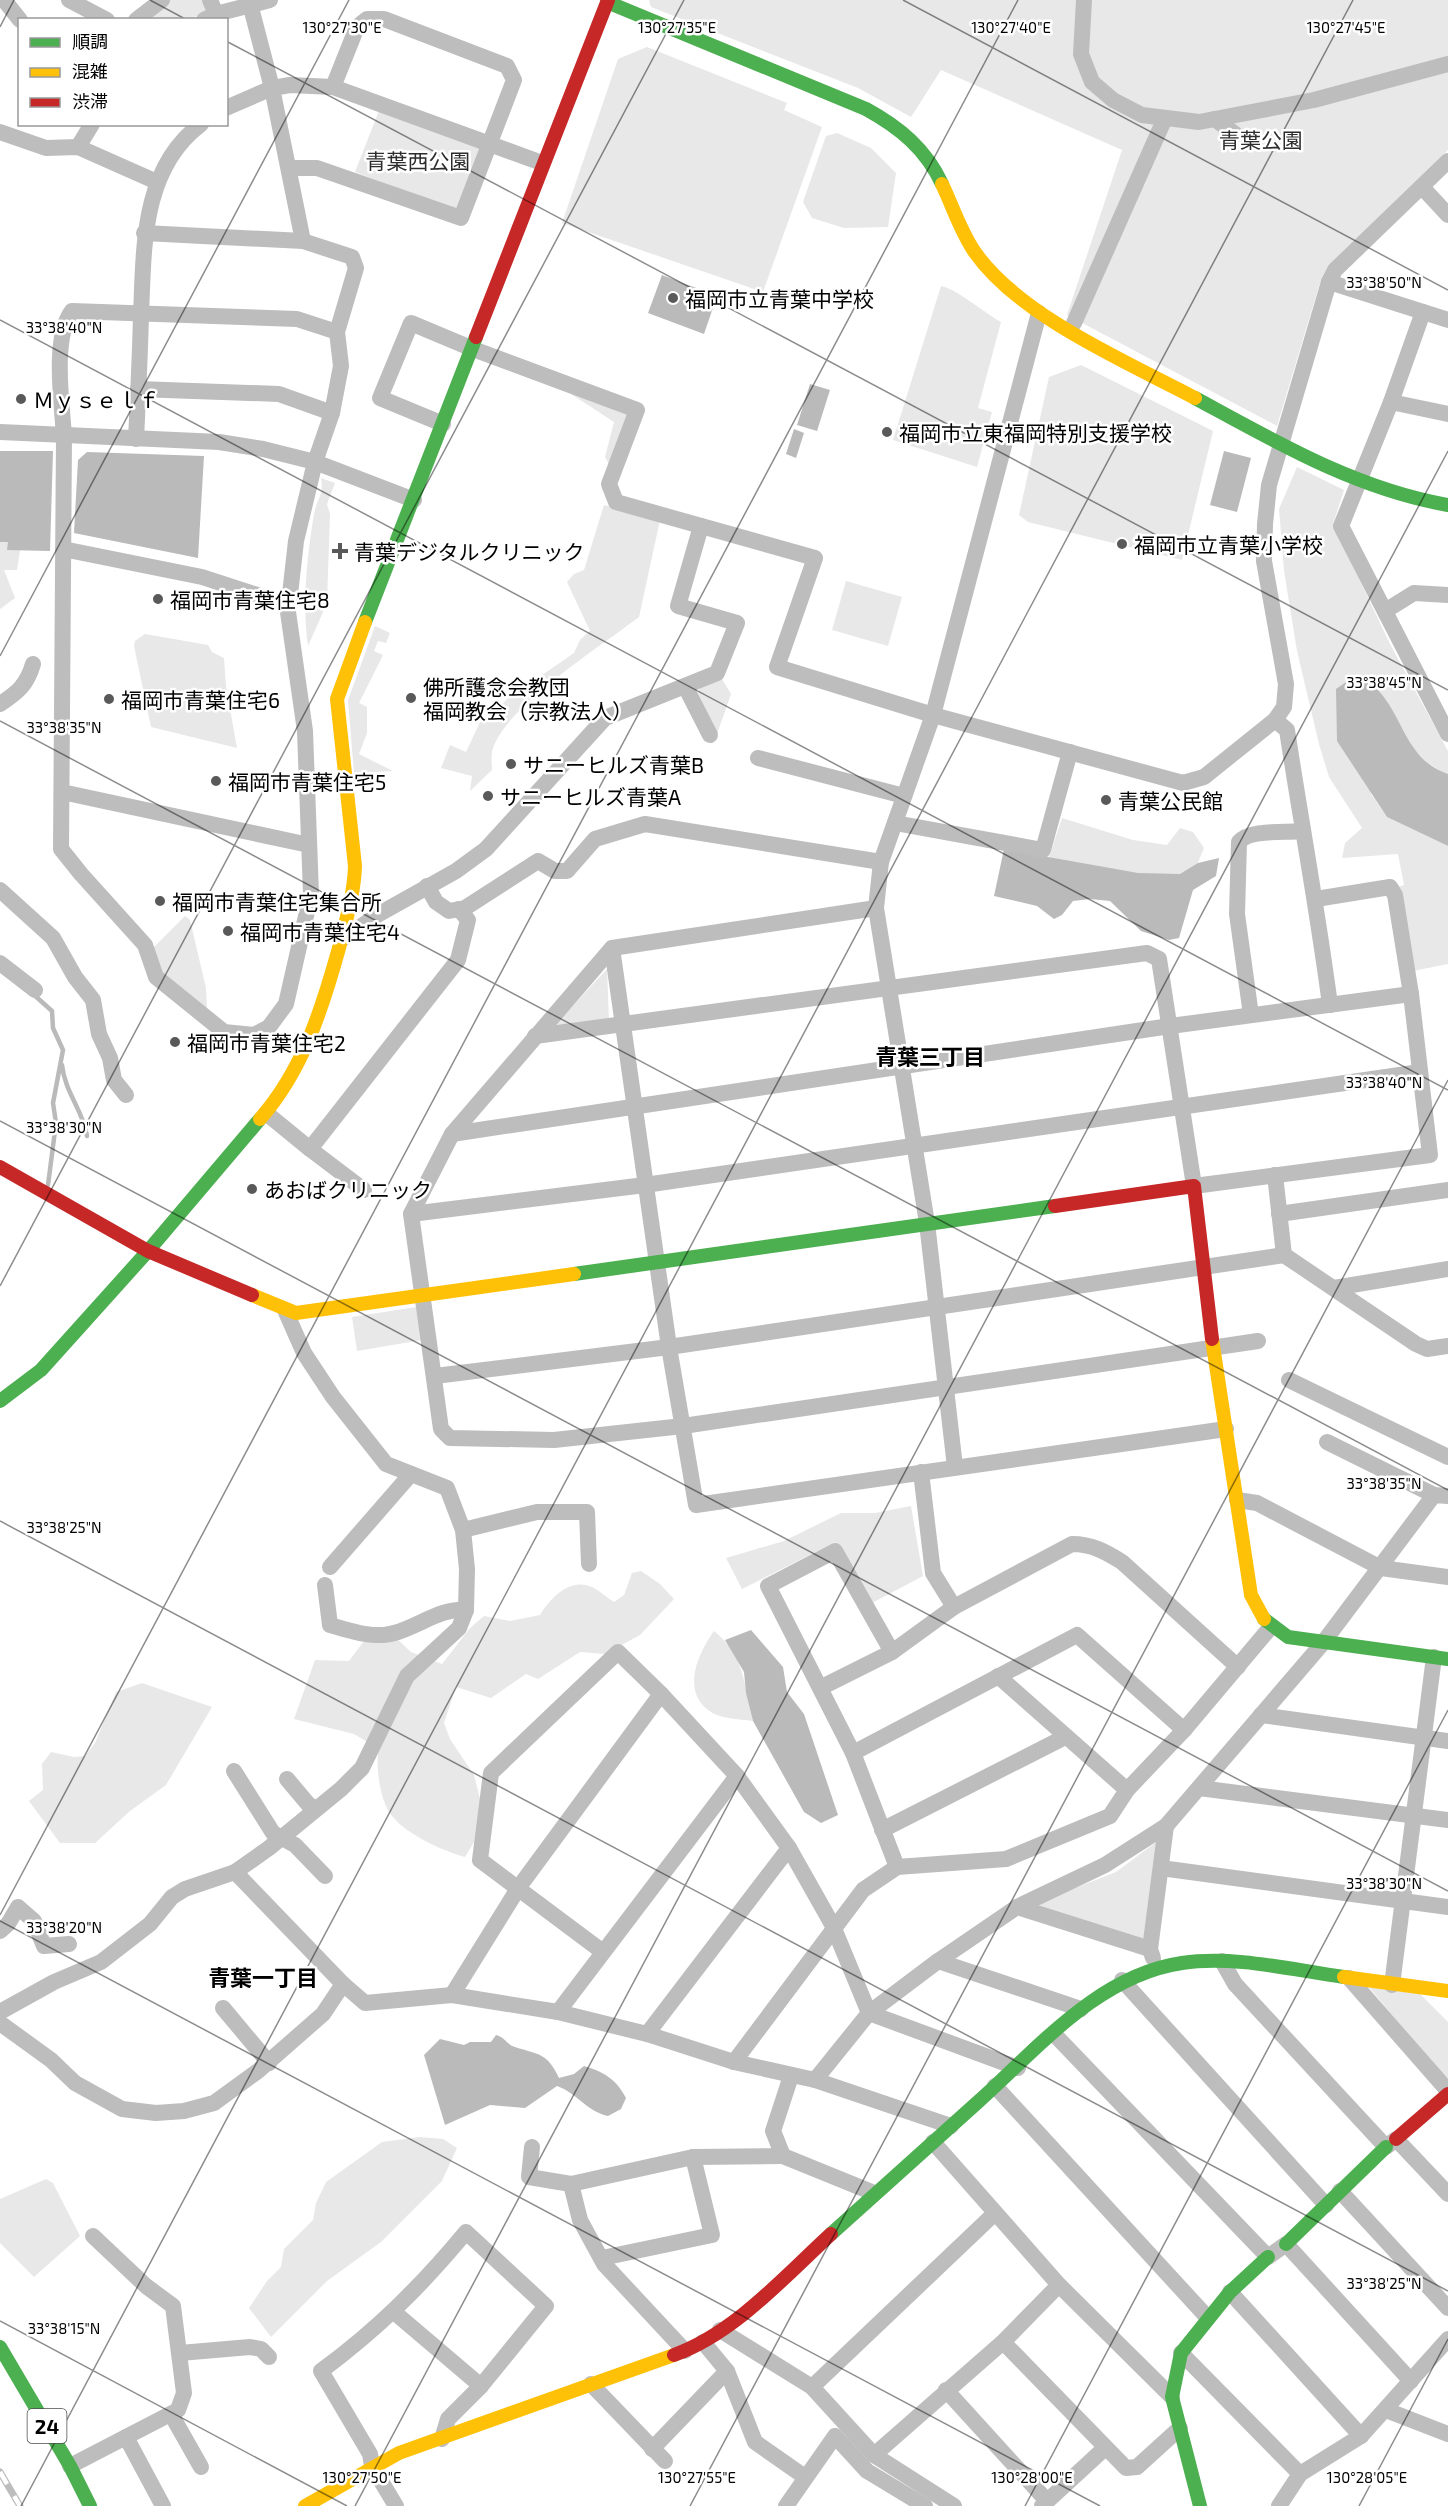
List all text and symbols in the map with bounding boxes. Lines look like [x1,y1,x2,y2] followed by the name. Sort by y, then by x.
[18,18,228,126] legend
[302,18,382,36] text: 130°27'30"E
[638,18,716,36] text: 130°27'35"E
[971,18,1051,36] text: 130°27'40"E
[1307,18,1385,36] text: 130°27'45"E
[72,30,108,52] text: 順調
[72,60,108,82] text: 混雑
[72,90,108,112] text: 渋滞
[1219,127,1303,152] park label: 青葉公園
[366,148,471,173] park label: 青葉西公園
[1346,273,1422,291] text: 33°38'50"N
[685,286,874,311] place label: 福岡市立青葉中学校
[666,291,680,305] marker: 福岡市立青葉中学校
[26,318,102,336] text: 33°38'40"N
[33,387,159,413] place label: Ｍｙｓｅｌｆ
[14,392,28,406] marker: Ｍｙｓｅｌｆ
[899,420,1172,445] place label: 福岡市立東福岡特別支援学校
[880,425,894,439] marker: 福岡市立東福岡特別支援学校
[1134,532,1323,557] place label: 福岡市立青葉小学校
[1115,537,1129,551] marker: 福岡市立青葉小学校
[354,539,585,564] place label: 青葉デジタルクリニック
[331,542,349,560] marker: 青葉デジタルクリニック
[170,587,330,612] place label: 福岡市青葉住宅8
[151,592,165,606] marker: 福岡市青葉住宅8
[1346,673,1422,691] text: 33°38'45"N
[423,674,633,723] place label: 佛所護念会教団 福岡教会（宗教法人）
[121,687,280,712] place label: 福岡市青葉住宅6
[404,691,418,705] marker: 佛所護念会教団 福岡教会（宗教法人）
[102,692,116,706] marker: 福岡市青葉住宅6
[27,718,101,736] text: 33°38'35"N
[523,752,704,777] place label: サニーヒルズ青葉B
[504,757,518,771] marker: サニーヒルズ青葉B
[228,769,386,794] place label: 福岡市青葉住宅5
[209,774,223,788] marker: 福岡市青葉住宅5
[500,784,681,809] place label: サニーヒルズ青葉A
[1118,788,1223,813] place label: 青葉公民館
[481,789,495,803] marker: サニーヒルズ青葉A
[1099,793,1113,807] marker: 青葉公民館
[172,889,382,914] place label: 福岡市青葉住宅集合所
[153,894,167,908] marker: 福岡市青葉住宅集合所
[240,919,400,944] place label: 福岡市青葉住宅4
[221,924,235,938] marker: 福岡市青葉住宅4
[187,1030,346,1055] place label: 福岡市青葉住宅2
[168,1035,182,1049] marker: 福岡市青葉住宅2
[875,1043,985,1069] district label: 青葉三丁目
[1346,1073,1422,1091] text: 33°38'40"N
[26,1118,102,1136] text: 33°38'30"N
[264,1177,432,1202] place label: あおばクリニック
[245,1182,259,1196] marker: あおばクリニック
[1347,1474,1421,1492] text: 33°38'35"N
[26,1518,102,1536] text: 33°38'25"N
[1346,1874,1422,1892] text: 33°38'30"N
[26,1918,102,1936] text: 33°38'20"N
[208,1964,318,1990] district label: 青葉一丁目
[1346,2274,1422,2292] text: 33°38'25"N
[28,2319,100,2337] text: 33°38'15"N
[28,2409,66,2443] road number: 24
[323,2468,401,2486] text: 130°27'50"E
[658,2468,736,2486] text: 130°27'55"E
[991,2468,1073,2486] text: 130°28'00"E
[1327,2468,1407,2486] text: 130°28'05"E

